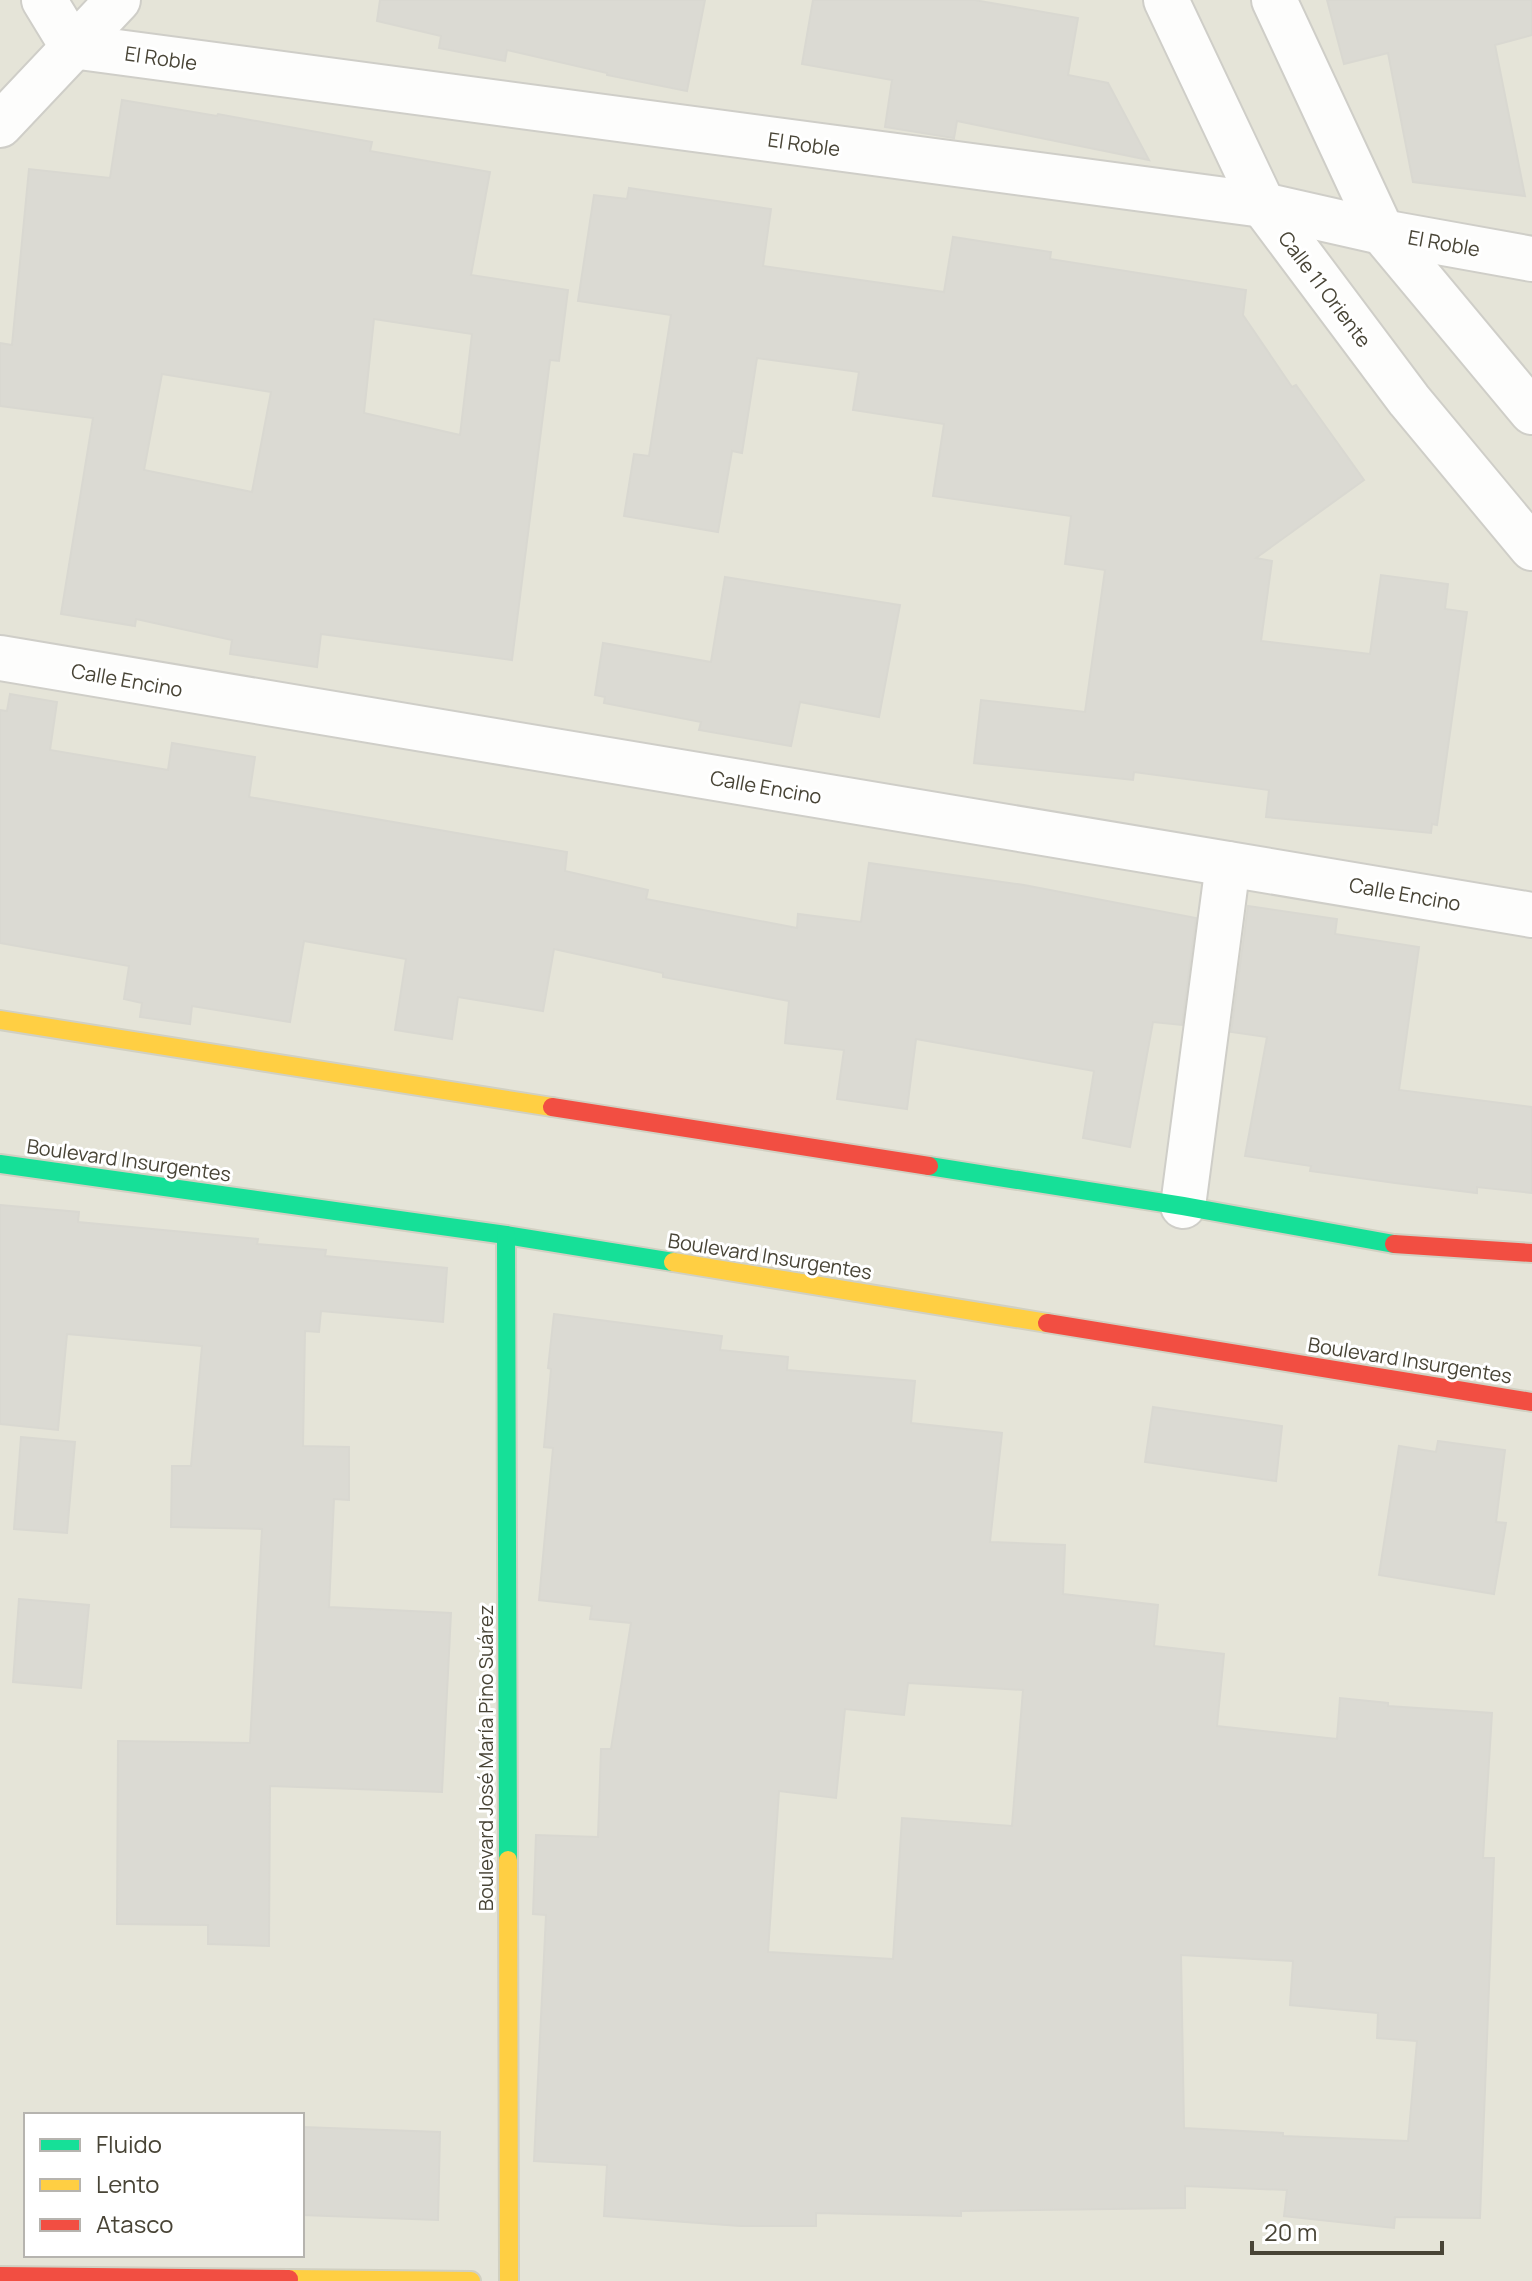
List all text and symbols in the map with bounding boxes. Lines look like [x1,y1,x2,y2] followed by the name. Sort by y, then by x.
[123,40,199,76] street label: El Roble
[766,126,842,162] street label: El Roble
[1406,223,1482,263] street label: El Roble
[1272,225,1378,353] street label: Calle 11 Oriente
[69,657,185,703] street label: Calle Encino
[708,764,824,810] street label: Calle Encino
[1347,871,1463,917] street label: Calle Encino
[25,1132,233,1188] street label: Boulevard Insurgentes
[666,1227,874,1285] street label: Boulevard Insurgentes
[1306,1331,1514,1389] street label: Boulevard Insurgentes
[472,1605,499,1911] street label: Boulevard José María Pino Suárez
[24,2113,304,2257] legend
[96,2127,162,2160] text: Fluido
[96,2167,160,2200] text: Lento
[1252,2205,1442,2255] scale bar
[96,2207,173,2240] text: Atasco
[1264,2215,1317,2248] text: 20 m

